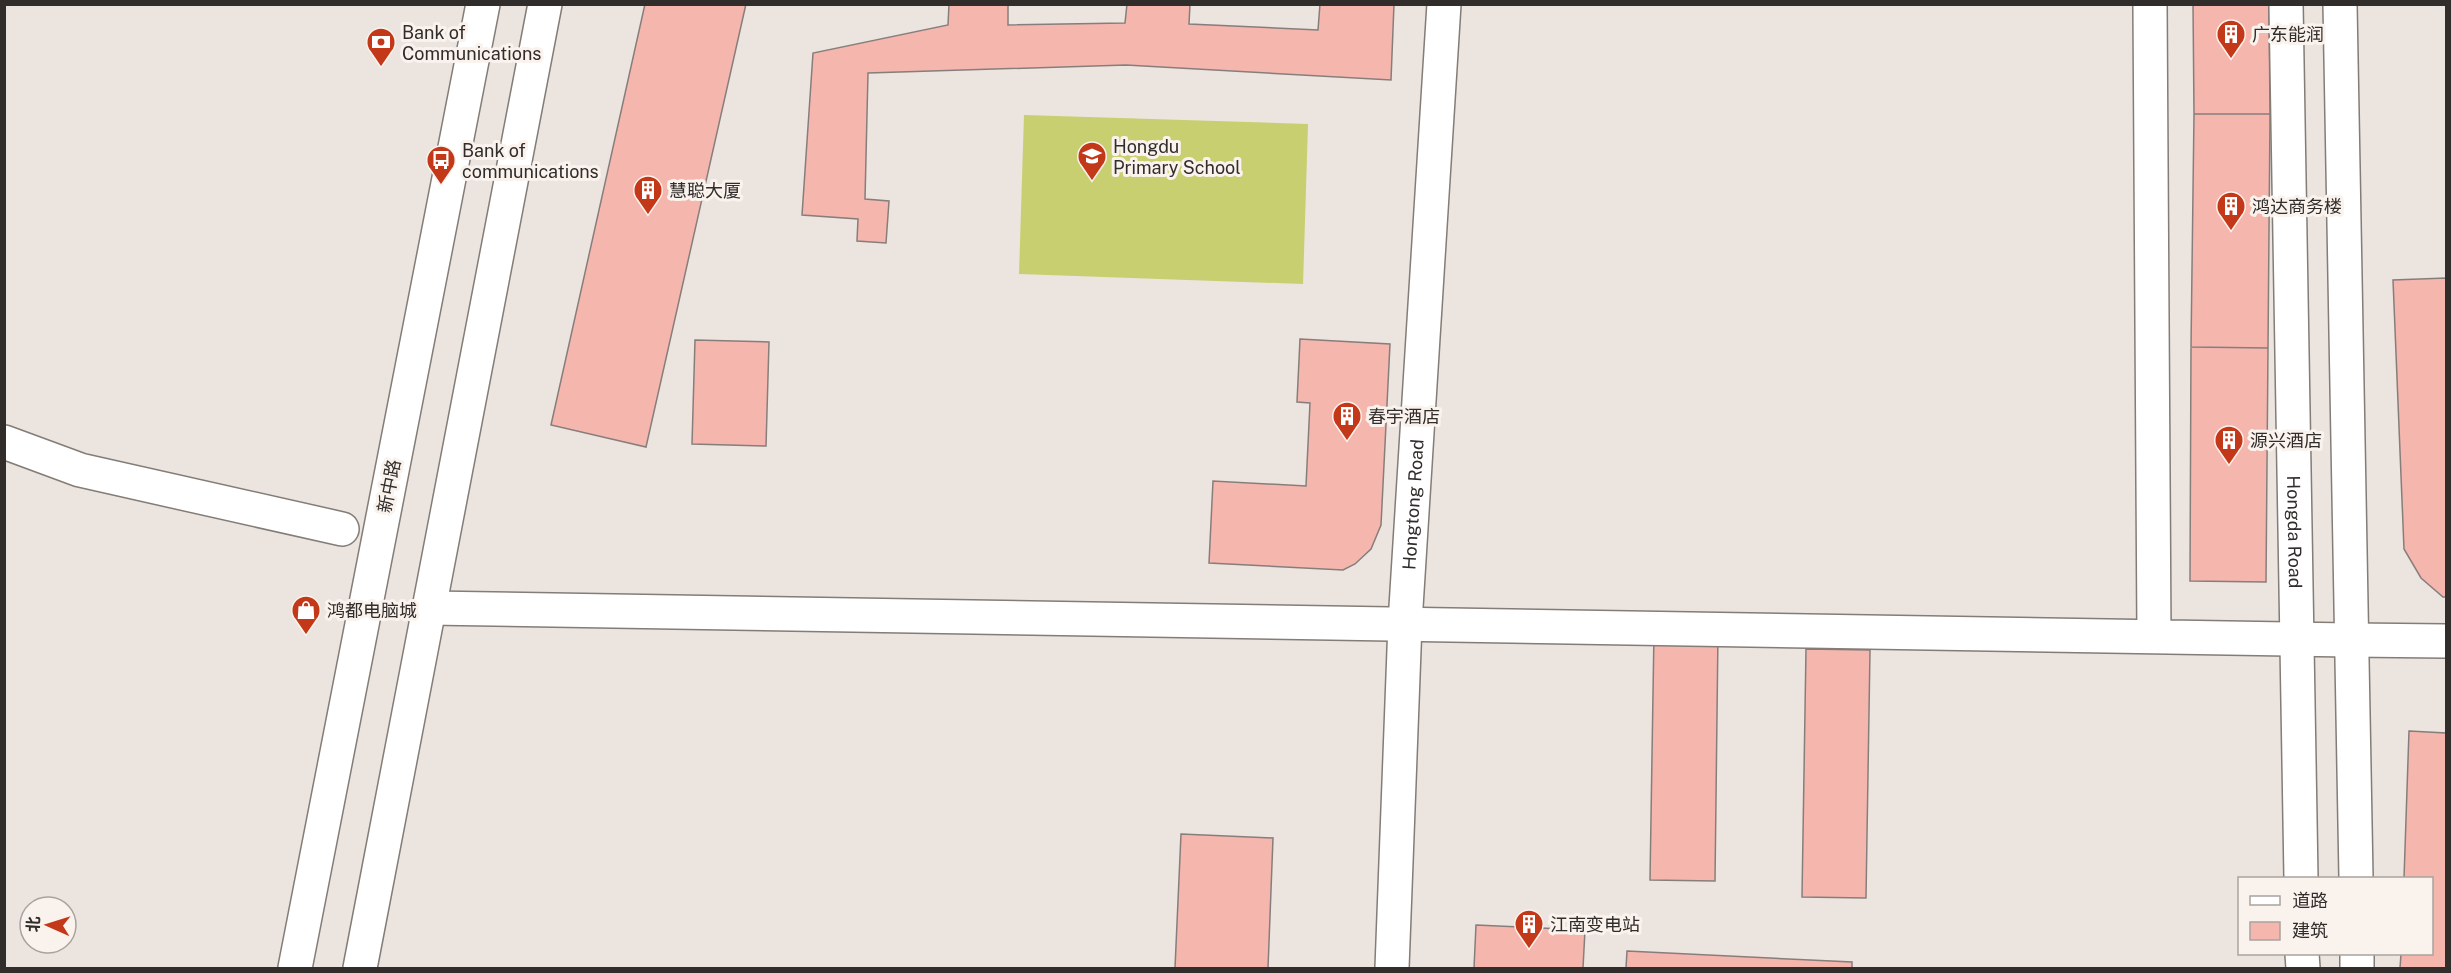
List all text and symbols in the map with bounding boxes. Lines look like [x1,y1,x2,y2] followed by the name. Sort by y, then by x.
[2215,18,2247,60] building icon: 广东能润
[402,22,541,64] place label: Bank of Communications
[2252,24,2324,45] place label: 广东能润
[365,26,397,68] bank icon: Bank of Communications
[1113,136,1241,178] place label: Hongdu Primary School
[462,140,599,182] place label: Bank of communications
[1076,140,1108,182] school or university icon: Hongdu Primary School
[425,144,457,186] bus stop icon: Bank of communications
[632,174,664,216] building icon: 慧聪大厦
[669,180,741,201] place label: 慧聪大厦
[2215,190,2247,232] building icon: 鸿达商务楼
[2252,196,2342,217] place label: 鸿达商务楼
[1331,400,1363,442] building icon: 春宇酒店
[1368,406,1440,427] place label: 春宇酒店
[2213,424,2245,466] building icon: 源兴酒店
[2250,430,2322,451] place label: 源兴酒店
[1398,438,1427,571] street label: Hongtong Road
[374,457,404,515] street label: 新中路
[2284,475,2307,589] street label: Hongda Road
[290,594,322,636] shop icon: 鸿都电脑城
[327,600,417,621] place label: 鸿都电脑城
[2238,877,2433,955] legend
[2292,890,2328,911] text: 道路
[18,895,78,955] north arrow
[1513,908,1545,950] building icon: 江南变电站
[1550,914,1640,935] place label: 江南变电站
[24,916,43,933] text: 北
[2292,920,2328,941] text: 建筑

